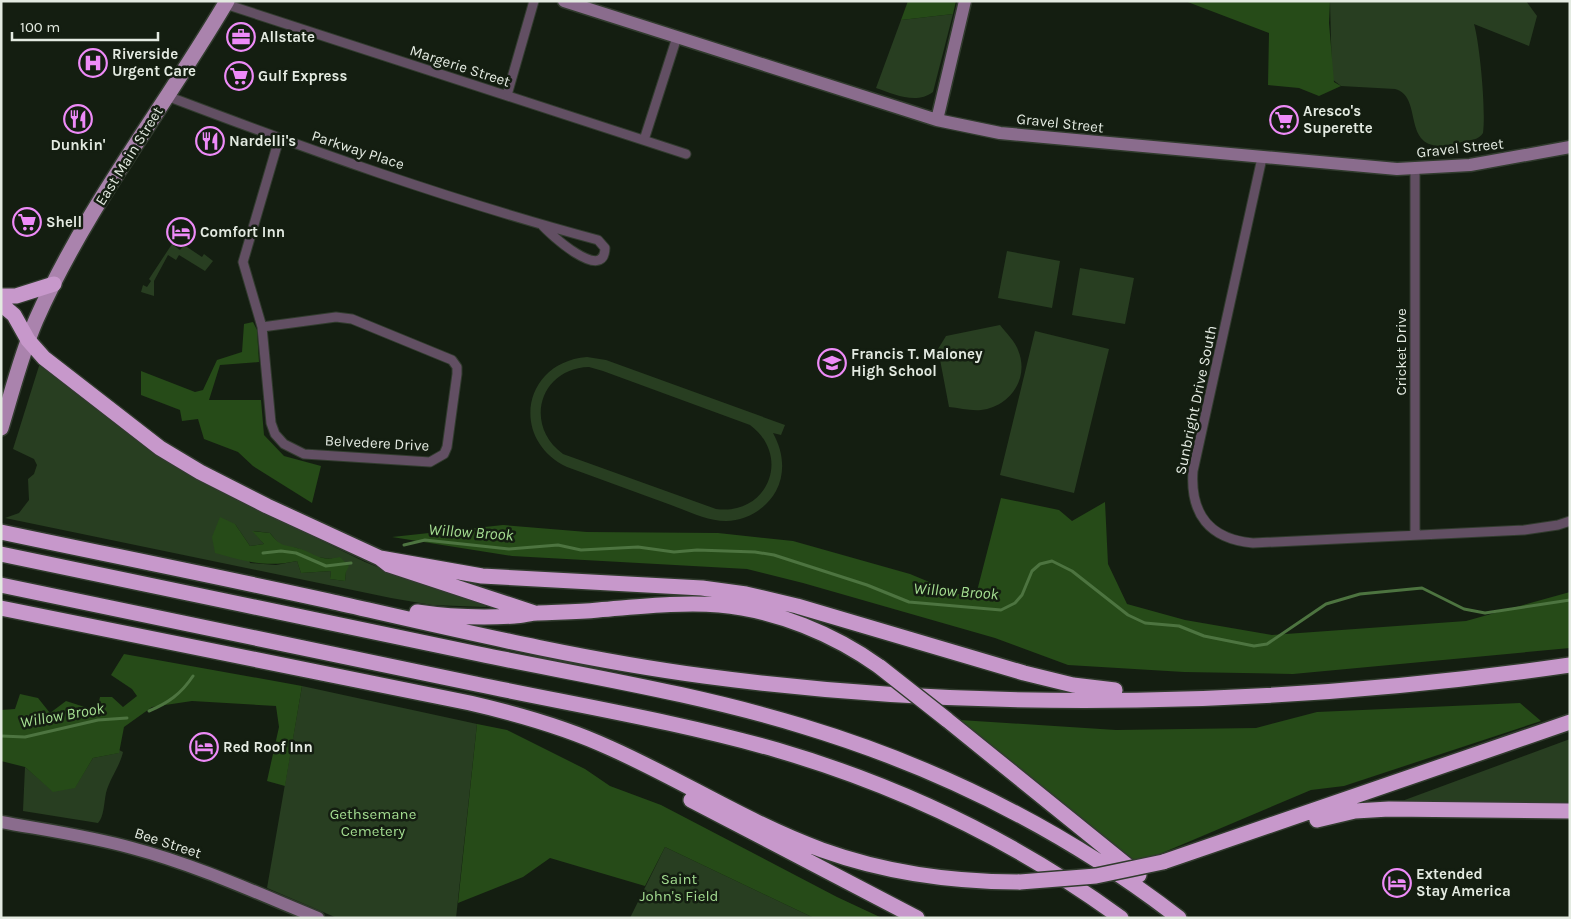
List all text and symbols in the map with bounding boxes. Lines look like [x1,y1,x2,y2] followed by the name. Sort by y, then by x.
[12,10,159,42] scale bar
[20,18,60,36] text: 100 m
[226,22,256,52] office icon: Allstate
[260,28,315,46] place label: Allstate
[407,41,513,91] street label: Margerie Street
[112,45,196,80] place label: Riverside Urgent Care
[78,48,108,78] hospital icon: Riverside Urgent Care
[224,61,254,91] supermarket icon: Gulf Express
[258,67,347,85] place label: Gulf Express
[1303,102,1373,137] place label: Aresco's Superette
[91,103,167,209] street label: East Main Street
[63,104,93,134] restaurant icon: Dunkin'
[1269,105,1299,135] supermarket icon: Aresco's Superette
[1016,109,1105,137] street label: Gravel Street
[195,126,225,156] restaurant icon: Nardelli's
[309,127,407,173] street label: Parkway Place
[229,132,296,150] place label: Nardelli's
[1416,134,1505,162] street label: Gravel Street
[51,136,106,154] place label: Dunkin'
[12,207,42,237] supermarket icon: Shell
[46,213,82,231] place label: Shell
[166,217,196,247] hotel icon: Comfort Inn
[200,223,285,241] place label: Comfort Inn
[1392,308,1410,396] street label: Cricket Drive
[1171,324,1221,476] street label: Sunbright Drive South
[851,345,983,380] place label: Francis T. Maloney High School
[817,348,847,378] school or university icon: Francis T. Maloney High School
[324,431,430,455] street label: Belvedere Drive
[428,520,515,545] water label: Willow Brook
[913,579,1000,604] water label: Willow Brook
[18,698,106,732] water label: Willow Brook
[189,732,219,762] hotel icon: Red Roof Inn
[223,738,313,756] place label: Red Roof Inn
[330,805,416,840] park label: Gethsemane Cemetery
[132,824,204,862] street label: Bee Street
[1416,865,1511,900] place label: Extended Stay America
[1382,868,1412,898] hotel icon: Extended Stay America
[640,870,718,905] park label: Saint John's Field

